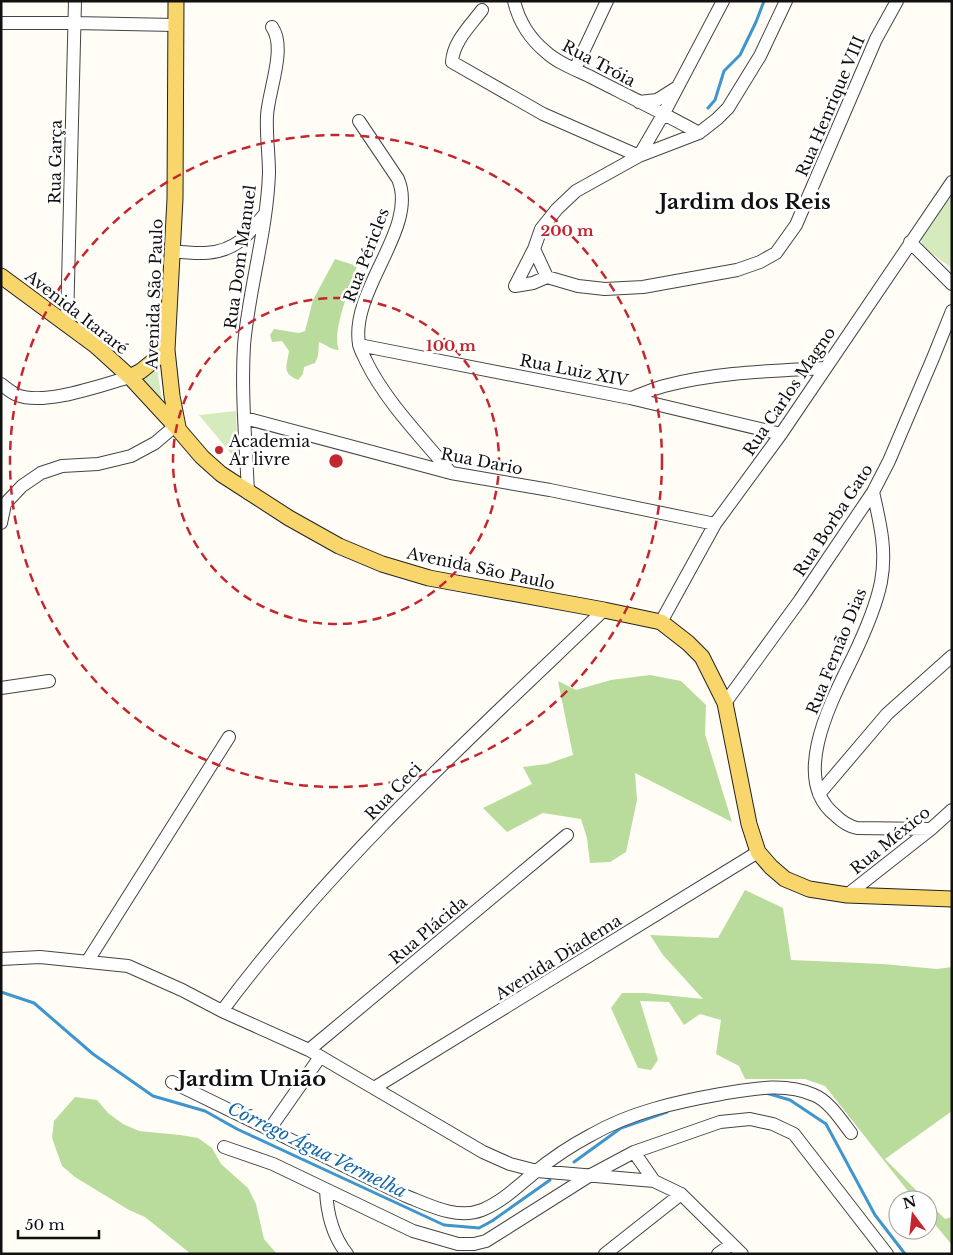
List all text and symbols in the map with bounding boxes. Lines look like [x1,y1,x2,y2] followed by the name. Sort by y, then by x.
[791,33,869,179] street label: Rua Henrique VIII
[559,35,639,91] street label: Rua Tróia
[44,120,66,204] street label: Rua Garça
[220,184,260,330] street label: Rua Dom Manuel
[655,189,831,215] district label: Jardim dos Reis
[339,205,393,305] street label: Rua Péricles
[141,218,167,371] street label: Avenida São Paulo
[541,221,594,240] text: 200 m
[21,265,132,358] street label: Avenida Itararé
[739,323,839,459] street label: Rua Carlos Magno
[426,336,476,355] text: 100 m
[518,350,630,390] street label: Rua Luiz XIV
[228,431,310,469] place label: Academia Ar livre
[439,443,525,479] street label: Rua Dario
[213,444,225,456] marker: Academia Ar livre
[327,452,345,470] centre of rings
[789,460,877,580] street label: Rua Borba Gato
[404,542,557,593] street label: Avenida São Paulo
[802,585,870,717] street label: Rua Fernão Dias
[361,758,426,824] street label: Rua Ceci
[846,802,934,878] street label: Rua México
[385,892,471,968] street label: Rua Plácida
[490,910,625,1004] street label: Avenida Diadema
[174,1066,326,1092] district label: Jardim União
[224,1096,410,1203] water label: Córrego Água Vermelha
[888,1190,938,1240] north arrow
[901,1192,918,1213] text: N
[18,1208,99,1240] scale bar
[25,1215,65,1234] text: 50 m

